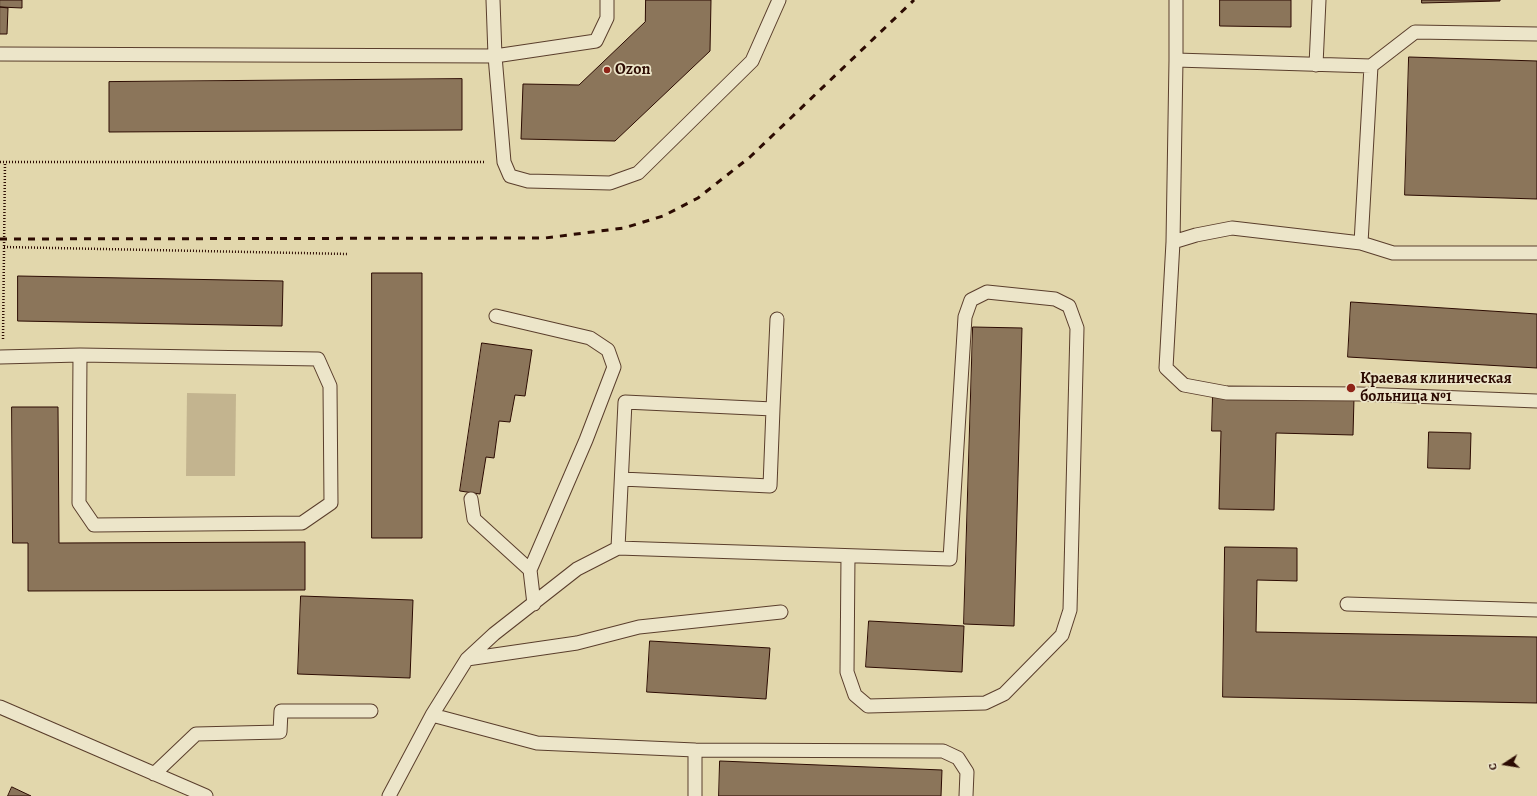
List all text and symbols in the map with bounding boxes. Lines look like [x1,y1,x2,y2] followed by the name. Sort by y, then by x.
[615,60,650,80] place label: Ozon
[602,65,612,75] marker: Ozon
[1360,369,1512,407] place label: Краевая клиническая больница №1
[1345,382,1357,394] marker: Краевая клиническая больница №1
[1485,744,1525,784] north arrow
[1485,762,1501,771] text: С

